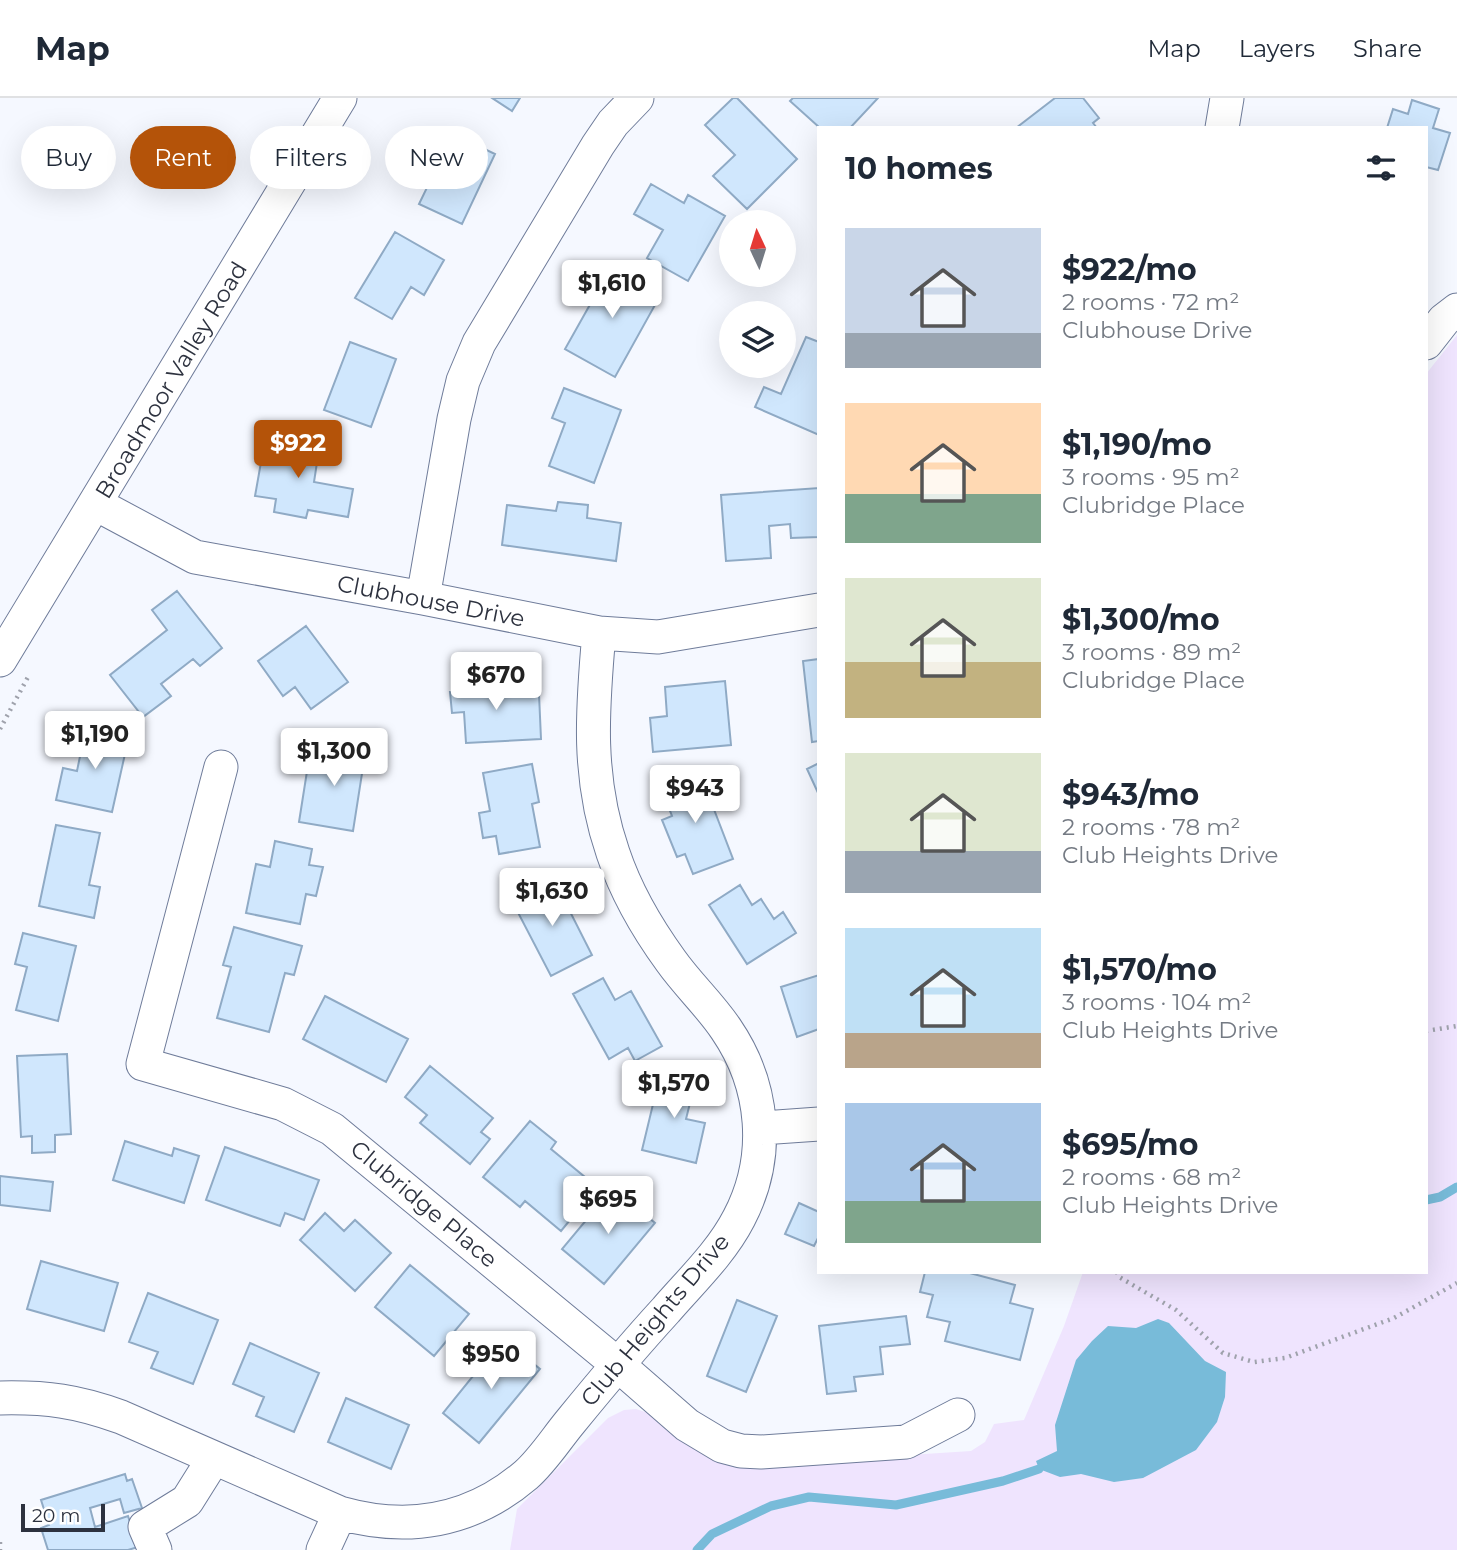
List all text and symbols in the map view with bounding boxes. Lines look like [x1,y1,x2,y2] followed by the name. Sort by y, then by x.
[35,28,110,68] text: Map
[1147,34,1201,63] text: Map
[1239,34,1315,63] text: Layers
[1353,34,1422,63] text: Share
[21,126,116,189] chip: Buy
[130,126,236,189] chip: Rent
[250,126,371,189] chip: Filters
[385,126,488,189] chip: New
[1362,149,1400,187] icon: filters
[845,150,993,187] text: 10 homes
[719,210,796,287] north arrow
[719,210,796,378] map controls
[1062,251,1197,288] text: $922/mo
[89,256,253,504] street label: Broadmoor Valley Road
[901,256,985,340] icon: home
[555,260,669,320] pin: $1,610
[578,269,646,297] text: $1,610
[1062,288,1239,316] text: 2 rooms · 72 m²
[719,301,796,378] button: layers
[1062,316,1252,344] text: Clubhouse Drive
[257,420,339,480] pin: $922
[1062,426,1212,463] text: $1,190/mo
[270,429,326,457] text: $922
[901,431,985,515] icon: home
[1062,463,1240,491] text: 3 rooms · 95 m²
[1062,491,1245,519] text: Clubridge Place
[335,569,527,633] street label: Clubhouse Drive
[1062,601,1220,638] text: $1,300/mo
[901,606,985,690] icon: home
[1062,638,1241,666] text: 3 rooms · 89 m²
[455,652,537,712] pin: $670
[467,661,525,689] text: $670
[1062,666,1245,694] text: Clubridge Place
[38,712,152,771] pin: $1,190
[61,720,129,748] text: $1,190
[277,728,391,788] pin: $1,300
[297,737,371,765] text: $1,300
[654,766,736,825] pin: $943
[666,774,724,802] text: $943
[1062,776,1199,813] text: $943/mo
[901,781,985,865] icon: home
[1062,813,1240,841] text: 2 rooms · 78 m²
[1062,841,1278,869] text: Club Heights Drive
[495,868,609,928] pin: $1,630
[515,877,589,905] text: $1,630
[1062,951,1217,988] text: $1,570/mo
[901,956,985,1040] icon: home
[1062,988,1251,1016] text: 3 rooms · 104 m²
[1062,1016,1278,1044] text: Club Heights Drive
[617,1060,731,1120] pin: $1,570
[638,1069,710,1097] text: $1,570
[1062,1126,1198,1163] text: $695/mo
[901,1131,985,1215] icon: home
[345,1134,503,1274] street label: Clubridge Place
[1062,1163,1241,1191] text: 2 rooms · 68 m²
[567,1176,649,1236] pin: $695
[579,1185,637,1213] text: $695
[1062,1191,1278,1219] text: Club Heights Drive
[575,1228,735,1412] street label: Club Heights Drive
[450,1332,532,1391] pin: $950
[462,1340,520,1368] text: $950
[21,1501,105,1533] scale bar
[32,1504,80,1527] text: 20 m

